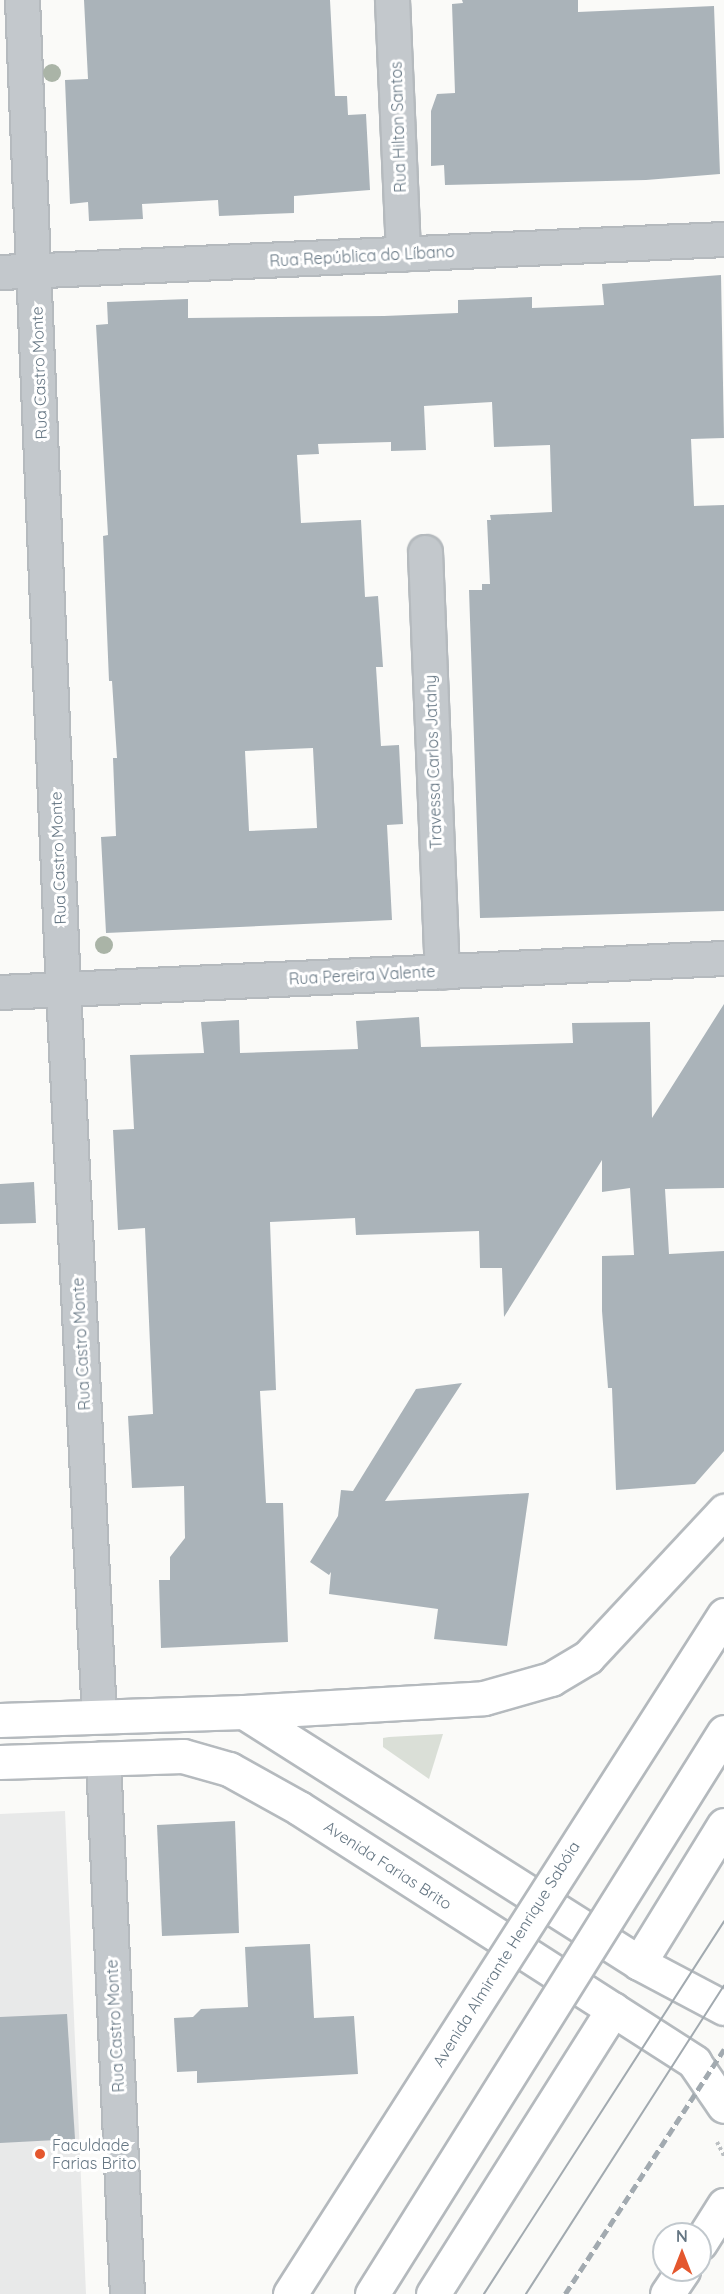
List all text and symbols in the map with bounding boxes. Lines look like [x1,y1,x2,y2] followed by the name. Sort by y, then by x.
[386,61,410,193] street label: Rua Hilton Santos
[269,242,455,270] street label: Rua República do Líbano
[27,306,51,440] street label: Rua Castro Monte
[420,675,446,849] street label: Travessa Carlos Jatahy
[46,791,70,925] street label: Rua Castro Monte
[288,962,436,988] street label: Rua Pereira Valente
[68,1277,94,1411] street label: Rua Castro Monte
[321,1817,455,1913] street label: Avenida Farias Brito
[428,1838,584,2070] street label: Avenida Almirante Henrique Sabóia
[102,1959,128,2093] street label: Rua Castro Monte
[52,2135,137,2173] place label: Faculdade Farias Brito
[33,2147,47,2161] marker: Faculdade Farias Brito
[652,2222,712,2282] north arrow
[676,2226,688,2246] text: N

